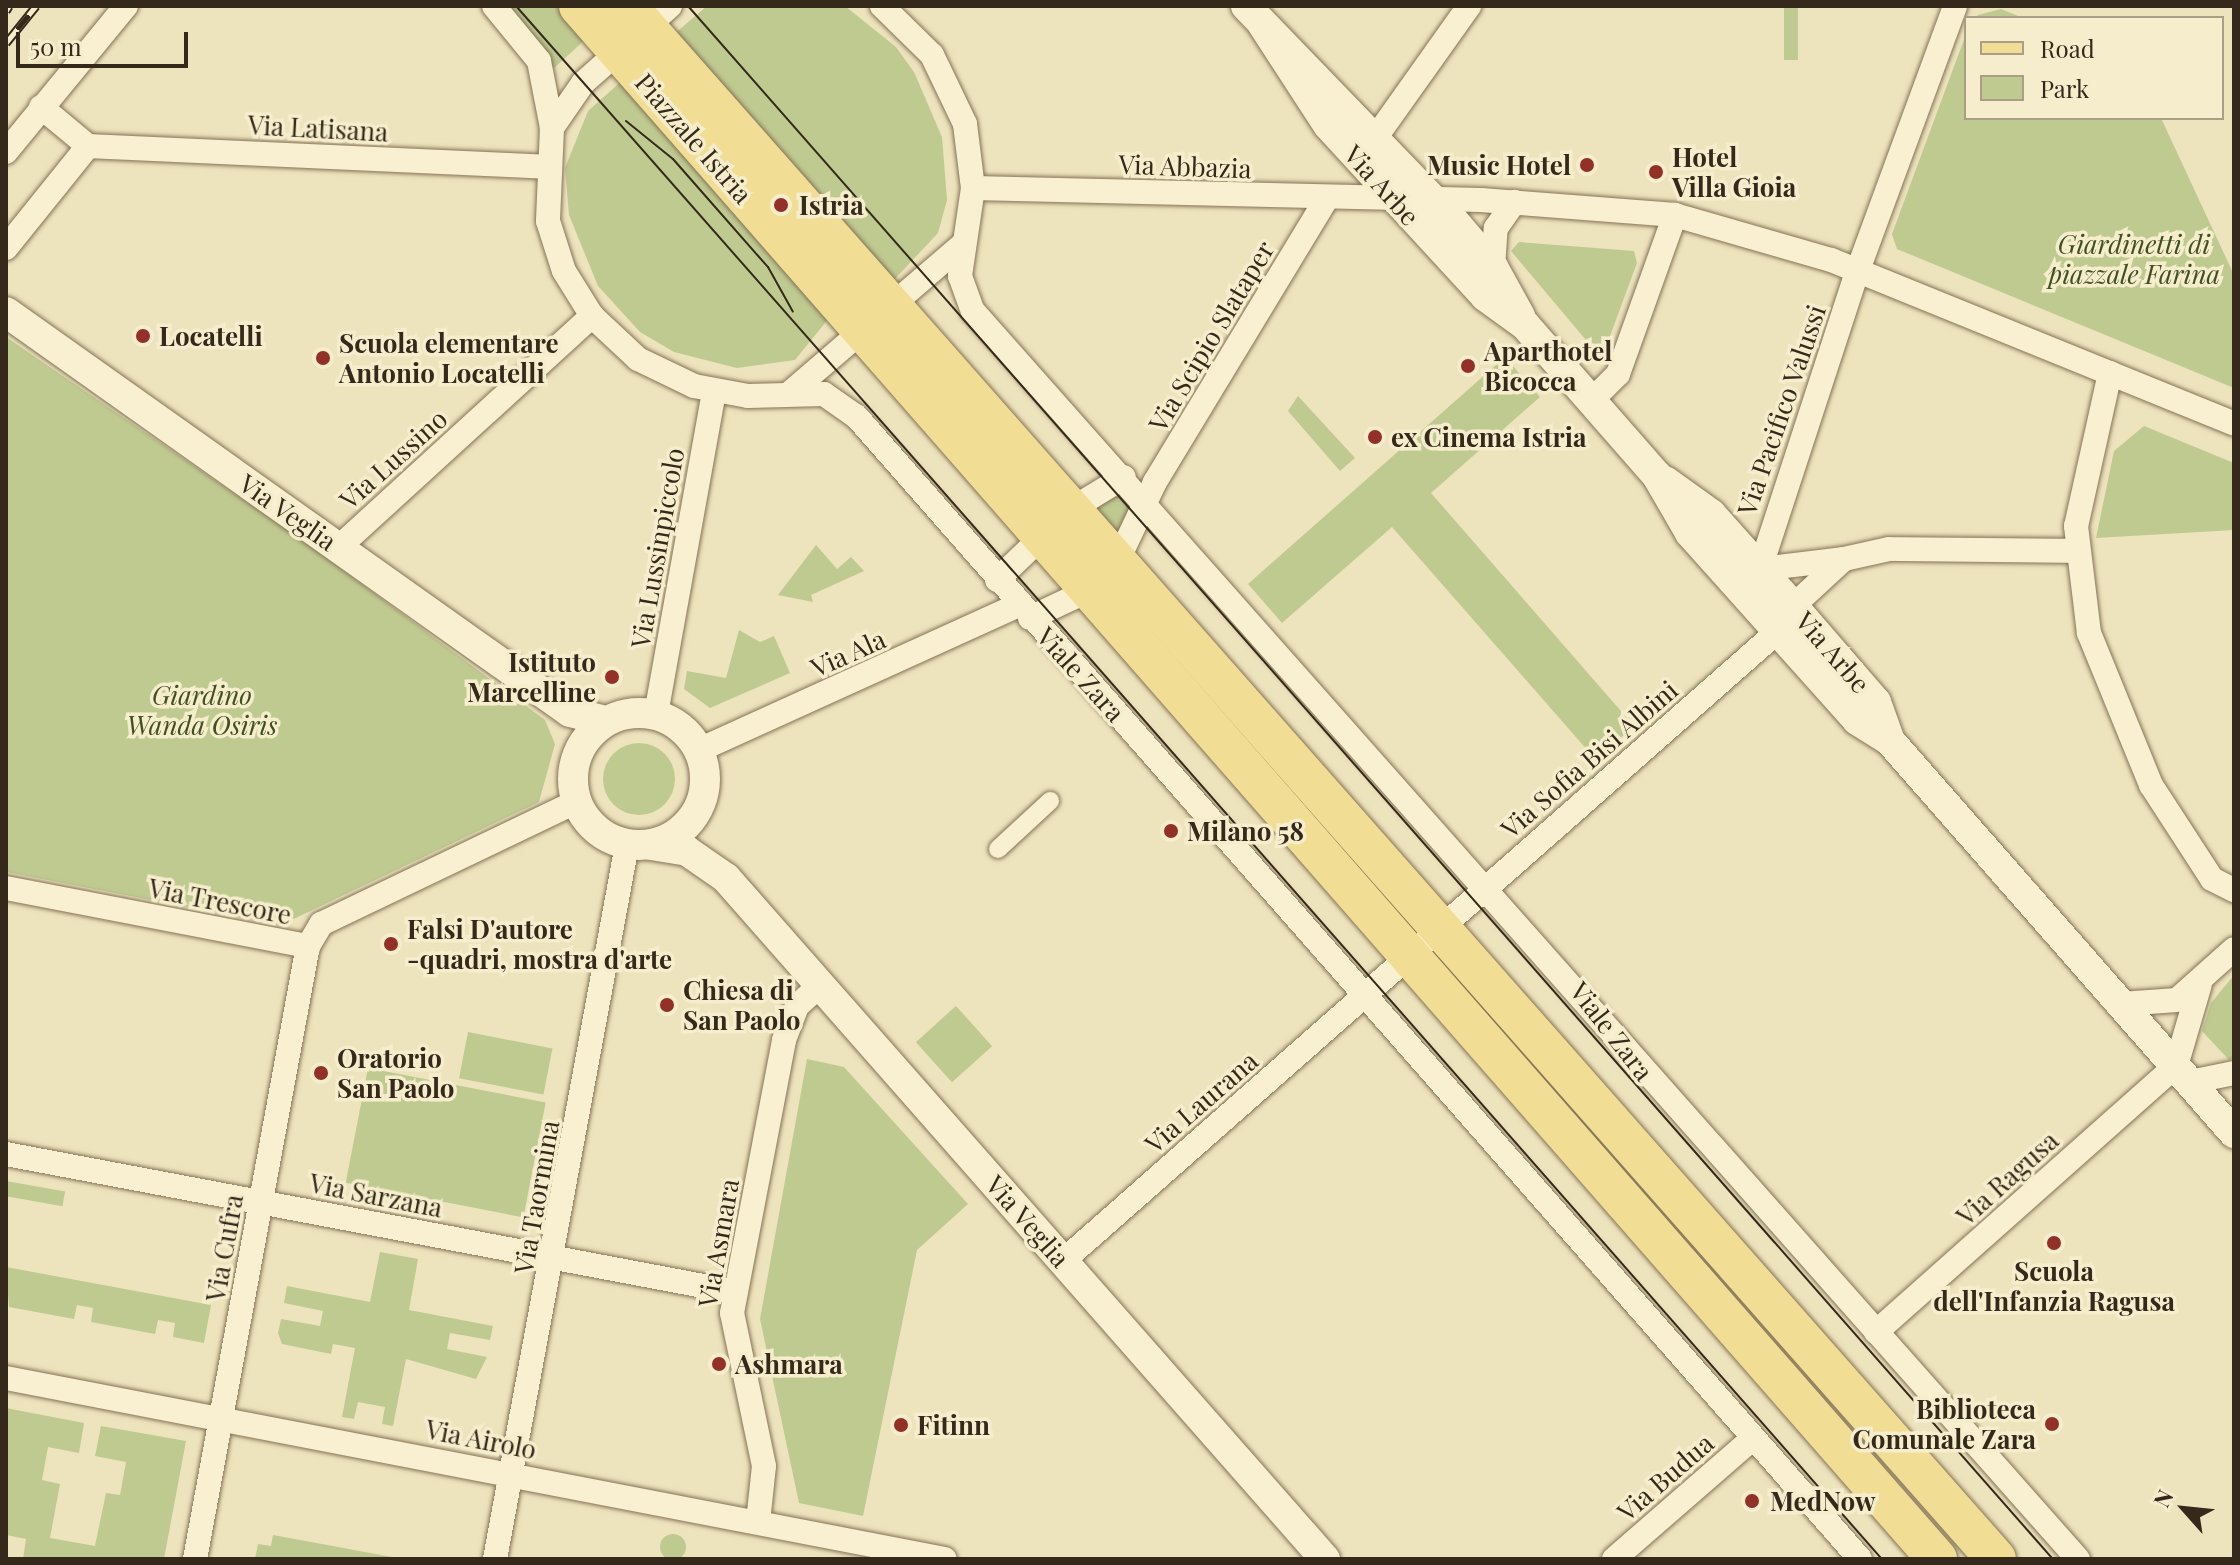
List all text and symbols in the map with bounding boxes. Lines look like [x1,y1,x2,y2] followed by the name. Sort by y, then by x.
[20,16,192,66] scale bar
[1964,16,2224,120] legend
[30,30,82,62] text: 50 m
[2040,32,2095,64] text: Road
[629,67,759,209] street label: Piazzale Istria
[2040,72,2089,104] text: Park
[247,109,389,147] street label: Via Latisana
[1338,138,1426,232] street label: Via Arbe
[1672,141,1796,202] place label: Hotel Villa Gioia
[1117,148,1253,184] street label: Via Abbazia
[1427,149,1571,181] place label: Music Hotel
[1578,156,1596,174] marker: Music Hotel
[1647,163,1665,181] marker: Hotel Villa Gioia
[799,189,864,221] place label: Istria
[770,194,792,216] marker: Istria
[2048,228,2220,290] park label: Giardinetti di piazzale Farina
[1142,235,1280,437] street label: Via Scipio Slataper
[1730,300,1832,520] street label: Via Pacifico Valussi
[159,320,263,352] place label: Locatelli
[134,327,152,345] marker: Locatelli
[339,327,559,388] place label: Scuola elementare Antonio Locatelli
[1484,335,1612,396] place label: Aparthotel Bicocca
[314,349,332,367] marker: Scuola elementare Antonio Locatelli
[1459,357,1477,375] marker: Aparthotel Bicocca
[333,403,453,515] street label: Via Lussino
[1391,421,1587,453] place label: ex Cinema Istria
[1366,428,1384,446] marker: ex Cinema Istria
[624,445,690,651] street label: Via Lussinpiccolo
[233,467,343,557] street label: Via Veglia
[1789,605,1877,699] street label: Via Arbe
[1031,620,1131,728] street label: Viale Zara
[805,623,891,683] street label: Via Ala
[467,646,596,708] place label: Istituto Marcelline
[603,668,621,686] marker: Istituto Marcelline
[1494,673,1684,845] street label: Via Sofia Bisi Albini
[127,679,277,740] park label: Giardino Wanda Osiris
[1187,815,1304,847] place label: Milano 58
[1162,822,1180,840] marker: Milano 58
[145,872,295,930] street label: Via Trescore
[407,913,672,974] place label: Falsi D'autore -quadri, mostra d'arte
[382,935,400,953] marker: Falsi D'autore -quadri, mostra d'arte
[683,974,800,1036] place label: Chiesa di San Paolo
[1564,976,1660,1086] street label: Viale Zara
[658,996,676,1014] marker: Chiesa di San Paolo
[337,1042,454,1104] place label: Oratorio San Paolo
[1138,1045,1264,1159] street label: Via Laurana
[312,1064,330,1082] marker: Oratorio San Paolo
[507,1117,565,1277] street label: Via Taormina
[1950,1124,2064,1232] street label: Via Ragusa
[307,1167,445,1223] street label: Via Sarzana
[979,1168,1077,1274] street label: Via Veglia
[691,1176,745,1310] street label: Via Asmara
[199,1192,249,1304] street label: Via Cufra
[2045,1234,2063,1252] marker: Scuola dell'Infanzia Ragusa
[1933,1255,2175,1316] place label: Scuola dell'Infanzia Ragusa
[735,1348,843,1380] place label: Ashmara
[710,1355,728,1373] marker: Ashmara
[1853,1393,2036,1454] place label: Biblioteca Comunale Zara
[917,1409,990,1441] place label: Fitinn
[422,1413,540,1465] street label: Via Airolo
[2043,1415,2061,1433] marker: Biblioteca Comunale Zara
[892,1416,910,1434] marker: Fitinn
[1611,1427,1719,1527] street label: Via Budua
[2144,1469,2224,1549] north arrow
[2146,1484,2180,1512] text: N
[1770,1485,1875,1517] place label: MedNow
[1741,1490,1763,1512] marker: MedNow

